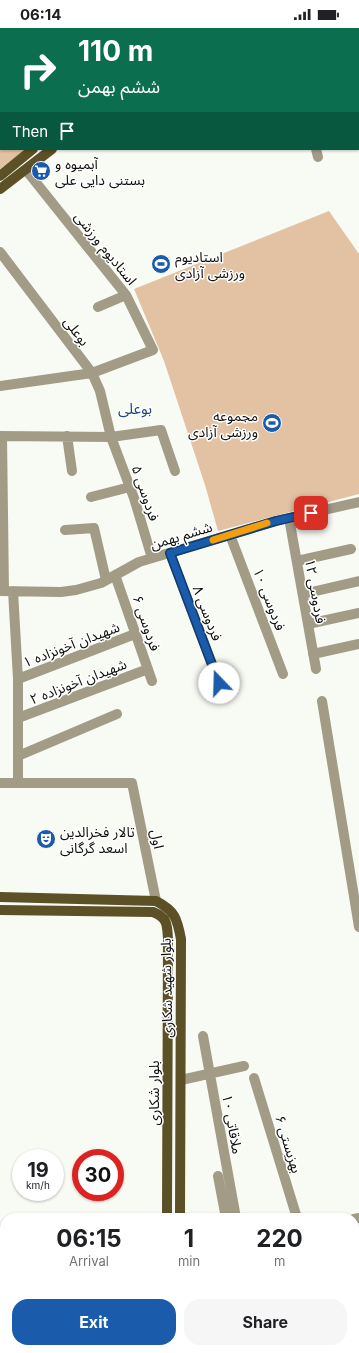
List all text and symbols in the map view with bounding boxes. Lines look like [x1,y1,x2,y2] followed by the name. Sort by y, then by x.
[20,5,61,24] text: 06:14
[78,34,153,68] text: 110 m
[12,44,64,96] icon: right
[78,76,160,97] text: ششم بهمن
[56,120,78,142] icon: arrive
[12,122,48,141] text: Then
[55,155,145,189] place label: آبمیوه و بستنی دایی علی
[30,160,52,182] supermarket icon: آبمیوه و بستنی دایی علی
[69,208,141,290] street label: استادیوم ورزشی
[175,248,245,282] place label: استادیوم ورزشی آزادی
[150,253,172,275] sports icon: استادیوم ورزشی آزادی
[60,313,94,350] street label: بوعلی
[118,399,152,418] district label: بوعلی
[188,407,258,441] place label: مجموعه ورزشی آزادی
[261,412,283,434] sports icon: مجموعه ورزشی آزادی
[128,463,163,523] street label: ۵ فردوسی
[294,496,328,530] pin
[300,502,322,524] icon: arrive
[148,518,215,555] street label: ششم بهمن
[301,557,330,625] street label: ۱۲ فردوسی
[249,565,290,633] street label: ۱۰ فردوسی
[189,583,226,643] street label: ۸ فردوسی
[129,593,164,653] street label: ۶ فردوسی
[20,618,122,671] street label: ۱ شهیدان آخونزاده
[27,655,129,708] street label: ۲ شهیدان آخونزاده
[198,662,240,704] position arrow
[60,823,135,857] place label: تالار فخرالدین اسعد گرگانی
[35,828,57,850] theatre icon: تالار فخرالدین اسعد گرگانی
[147,828,168,850] street label: اول
[157,938,176,1038] street label: بلوار شهید شکاری
[145,1060,163,1125] street label: بلوار شکاری
[218,1093,247,1155] street label: ۱۰ ملاقاتی
[271,1113,306,1175] street label: بهزیستی ۶
[72,1149,124,1201] speed limit sign: 30
[27,1158,49,1182] text: 19
[26,1179,50,1191] text: km/h
[56,1224,122,1253] text: 06:15
[184,1224,194,1253] text: 1
[256,1224,303,1253] text: 220
[69,1253,109,1269] text: Arrival
[178,1253,200,1269] text: min
[274,1253,285,1269] text: m
[12,1299,176,1345] button: Exit
[184,1299,347,1345] button: Share

